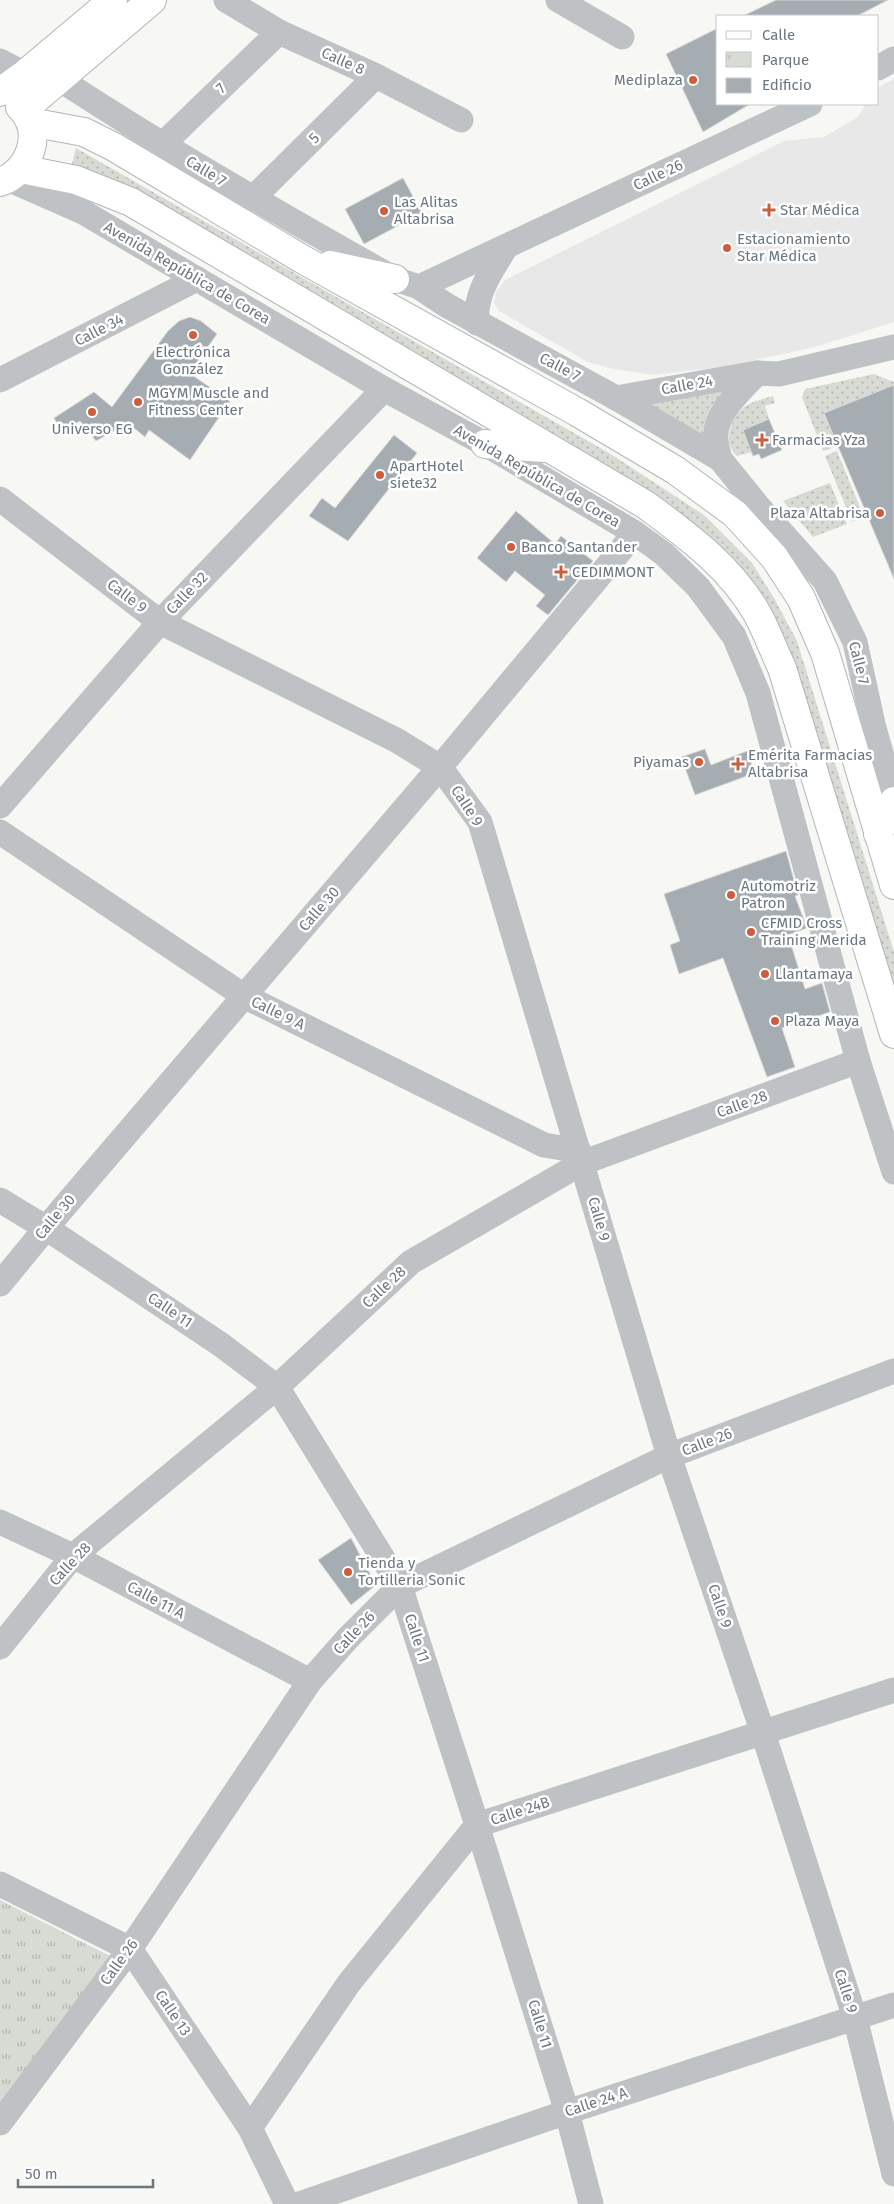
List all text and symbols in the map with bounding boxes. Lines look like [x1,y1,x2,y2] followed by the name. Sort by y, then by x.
[716,15,879,105] legend
[762,26,795,44] text: Calle
[319,44,367,78] street label: Calle 8
[762,51,809,69] text: Parque
[614,71,683,89] place label: Mediplaza
[687,74,699,86] marker: Mediplaza
[762,76,812,94] text: Edificio
[212,79,230,97] street label: 7
[305,129,323,147] street label: 5
[183,152,230,190] street label: Calle 7
[630,156,686,194] street label: Calle 26
[394,193,458,228] place label: Las Alitas Altabrisa
[780,201,860,219] place label: Star Médica
[762,203,776,217] marker: Star Médica
[378,205,390,217] marker: Las Alitas Altabrisa
[101,218,273,328] street label: Avenida República de Corea
[737,230,851,265] place label: Estacionamiento Star Médica
[721,242,733,254] marker: Estacionamiento Star Médica
[72,310,126,350] street label: Calle 34
[187,329,199,341] marker: Electrónica González
[155,343,231,378] place label: Electrónica González
[536,349,584,385] street label: Calle 7
[660,372,714,398] street label: Calle 24
[148,384,269,419] place label: MGYM Muscle and Fitness Center
[132,396,144,408] marker: MGYM Muscle and Fitness Center
[86,406,98,418] marker: Universo EG
[51,420,133,438] place label: Universo EG
[451,421,623,531] street label: Avenida República de Corea
[772,431,866,449] place label: Farmacias Yza
[756,434,768,446] marker: Farmacias Yza
[390,457,464,492] place label: ApartHotel siete32
[374,469,386,481] marker: ApartHotel siete32
[770,504,870,522] place label: Plaza Altabrisa
[874,507,886,519] marker: Plaza Altabrisa
[521,538,637,556] place label: Banco Santander
[505,541,517,553] marker: Banco Santander
[572,563,654,581] place label: CEDIMMONT
[554,565,568,579] marker: CEDIMMONT
[163,568,211,618] street label: Calle 32
[104,575,150,617] street label: Calle 9
[845,640,873,687] street label: Calle 7
[748,746,872,781] place label: Emérita Farmacias Altabrisa
[633,753,689,771] place label: Piyamas
[693,756,705,768] marker: Piyamas
[732,758,744,770] marker: Emérita Farmacias Altabrisa
[447,782,487,830] street label: Calle 9
[741,877,816,912] place label: Automotriz Patron
[295,883,343,935] street label: Calle 30
[725,889,737,901] marker: Automotriz Patron
[761,914,867,949] place label: CFMID Cross Training Merida
[745,926,757,938] marker: CFMID Cross Training Merida
[775,965,853,983] place label: Llantamaya
[759,968,771,980] marker: Llantamaya
[248,992,308,1034] street label: Calle 9 A
[785,1012,859,1030] place label: Plaza Maya
[769,1015,781,1027] marker: Plaza Maya
[714,1087,770,1121] street label: Calle 28
[31,1191,79,1243] street label: Calle 30
[584,1195,614,1243] street label: Calle 9
[359,1262,409,1312] street label: Calle 28
[144,1289,196,1331] street label: Calle 11
[679,1424,735,1460] street label: Calle 26
[45,1539,95,1589] street label: Calle 28
[358,1554,465,1589] place label: Tienda y Tortilleria Sonic
[342,1566,354,1578] marker: Tienda y Tortilleria Sonic
[124,1577,188,1623] street label: Calle 11 A
[704,1582,736,1630] street label: Calle 9
[329,1608,379,1658] street label: Calle 26
[401,1611,433,1665] street label: Calle 11
[488,1793,552,1829] street label: Calle 24B
[96,1935,142,1989] street label: Calle 26
[830,1967,862,2015] street label: Calle 9
[151,1987,195,2039] street label: Calle 13
[524,1998,556,2050] street label: Calle 11
[562,2083,630,2121] street label: Calle 24 A
[18,2156,152,2188] scale bar
[25,2165,58,2183] text: 50 m

